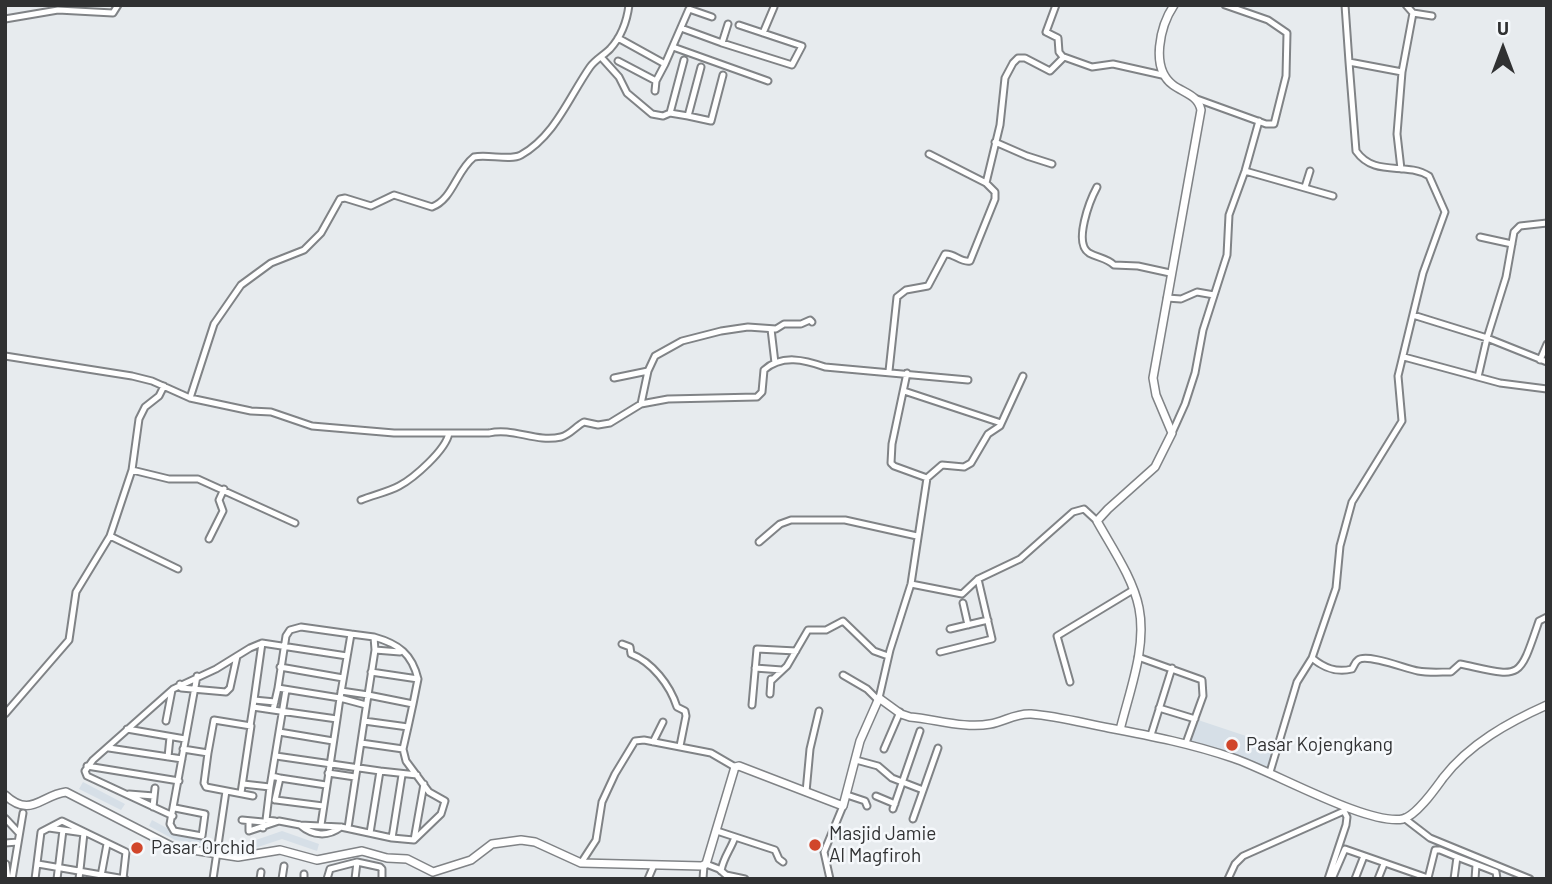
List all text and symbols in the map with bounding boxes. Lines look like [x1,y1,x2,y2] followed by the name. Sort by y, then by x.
[1468,14,1538,84] north arrow
[1497,16,1509,39] text: U
[1246,734,1393,756] place label: Pasar Kojengkang
[1224,737,1240,753] marker: Pasar Kojengkang
[829,823,936,867] place label: Masjid Jamie Al Magfiroh
[151,837,255,859] place label: Pasar Orchid
[807,837,823,853] marker: Masjid Jamie Al Magfiroh
[129,840,145,856] marker: Pasar Orchid

